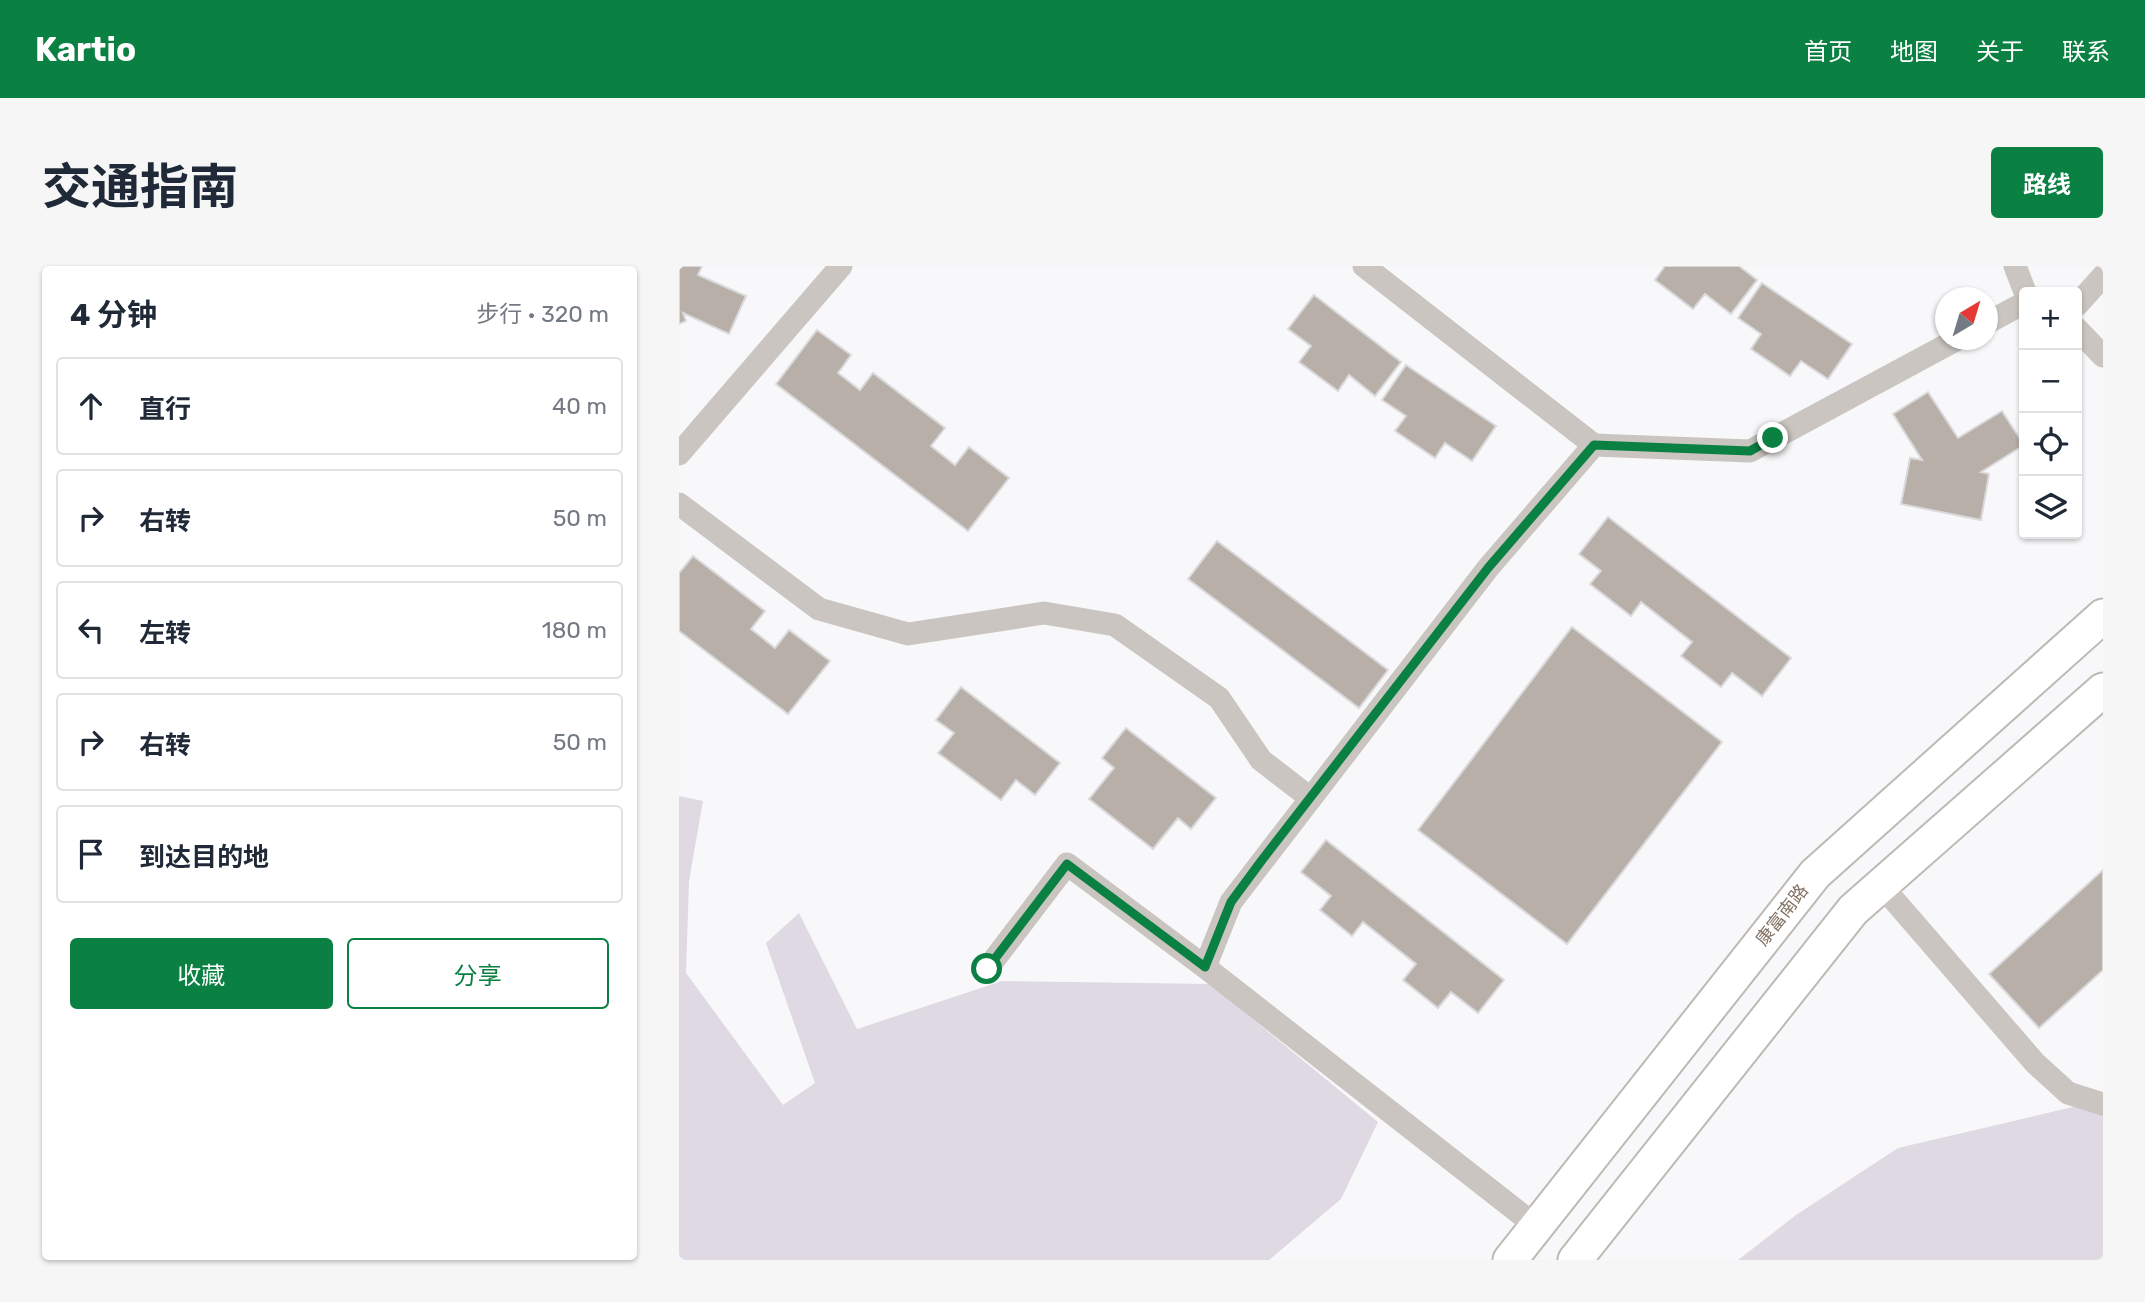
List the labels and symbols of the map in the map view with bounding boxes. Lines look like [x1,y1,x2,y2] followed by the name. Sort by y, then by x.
[1935,287,1998,350] north arrow
[1757,422,1788,453] route end
[1751,880,1813,950] street label: 康富南路
[971,953,1002,984] route start

